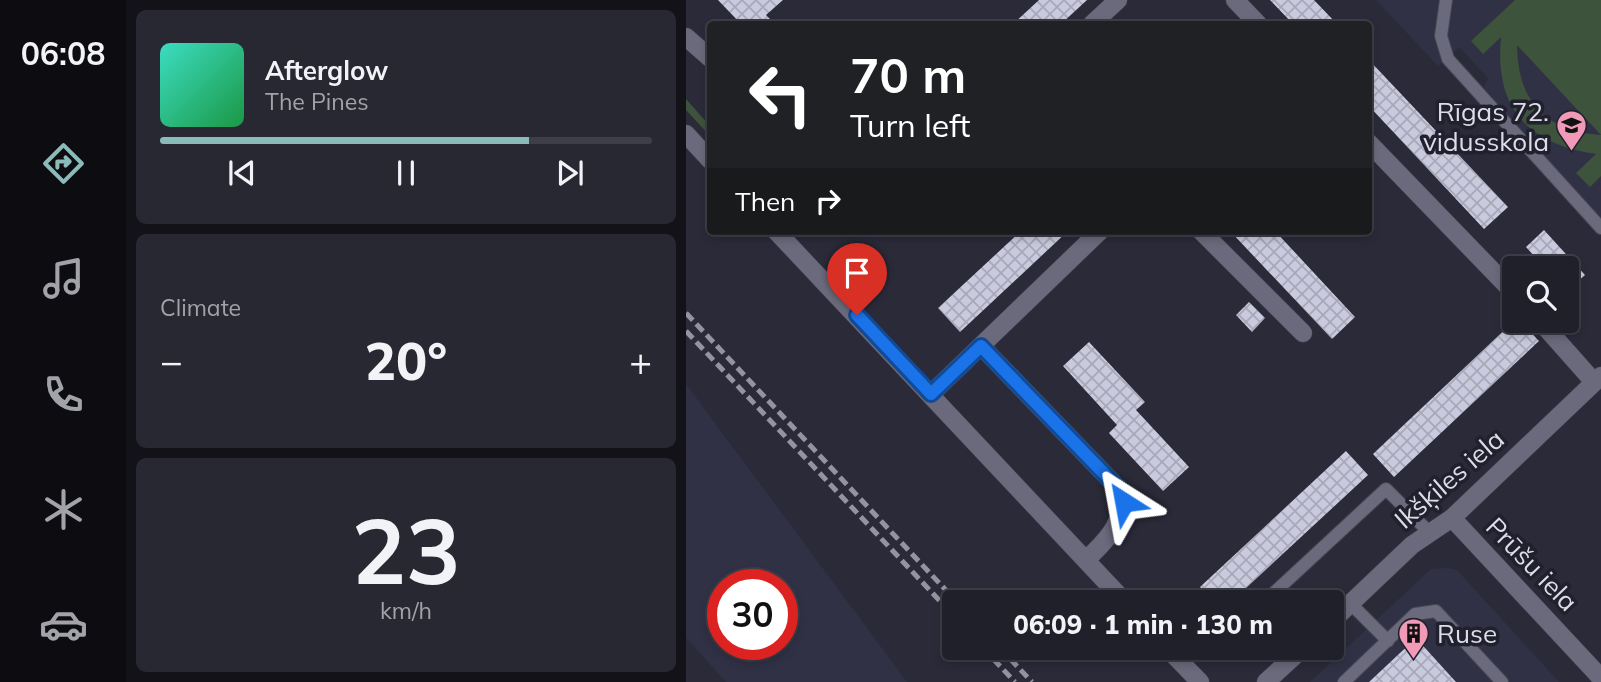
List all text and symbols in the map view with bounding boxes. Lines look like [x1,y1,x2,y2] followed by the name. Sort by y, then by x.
[21,33,105,73] text: 06:08
[850,44,966,105] text: 70 m
[735,49,826,140] icon: left
[265,54,388,87] text: Afterglow
[265,87,369,116] text: The Pines
[1423,95,1549,158] place label: Rīgas 72. vidusskola
[850,105,970,145] text: Turn left
[1555,109,1589,153] school or university icon: Rīgas 72. vidusskola
[39,139,88,188] icon: directions
[223,154,261,192] icon: previous
[387,154,425,192] icon: pause
[551,154,589,192] icon: next
[809,182,847,220] icon: right
[735,185,795,218] text: Then
[827,243,887,315] pin
[39,254,88,303] icon: music
[838,254,876,292] icon: arrive
[1502,256,1579,333] map controls
[1502,256,1579,333] button: search
[160,293,241,322] text: Climate
[365,328,447,393] text: 20°
[160,337,183,385] text: −
[629,337,652,385] text: +
[39,370,88,419] icon: phone
[1387,422,1511,536] street label: Ikšķiles iela
[1087,465,1161,539] position arrow
[39,485,88,534] icon: climate
[351,493,461,607] text: 23
[1479,510,1585,618] street label: Prūšu iela
[707,569,798,660] speed limit sign: 30
[380,596,432,625] text: km/h
[39,600,88,649] icon: car
[1013,608,1273,641] text: 06:09 · 1 min · 130 m
[1397,616,1431,660] building icon: Ruse
[1437,617,1497,650] place label: Ruse

